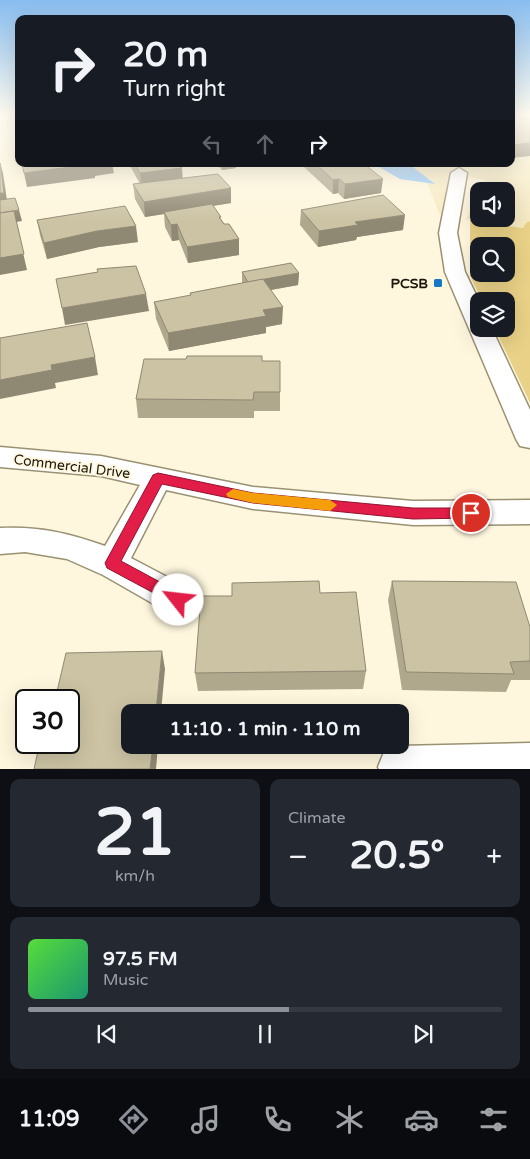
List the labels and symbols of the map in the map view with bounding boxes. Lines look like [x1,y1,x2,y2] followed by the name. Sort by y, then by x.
[391,275,428,292] place label: PCSB
[432,277,444,289] marker: PCSB
[13,451,131,482] street label: Commercial Drive
[450,492,492,534] pin
[151,573,203,625] position arrow
[15,689,80,754] speed limit sign: 30

